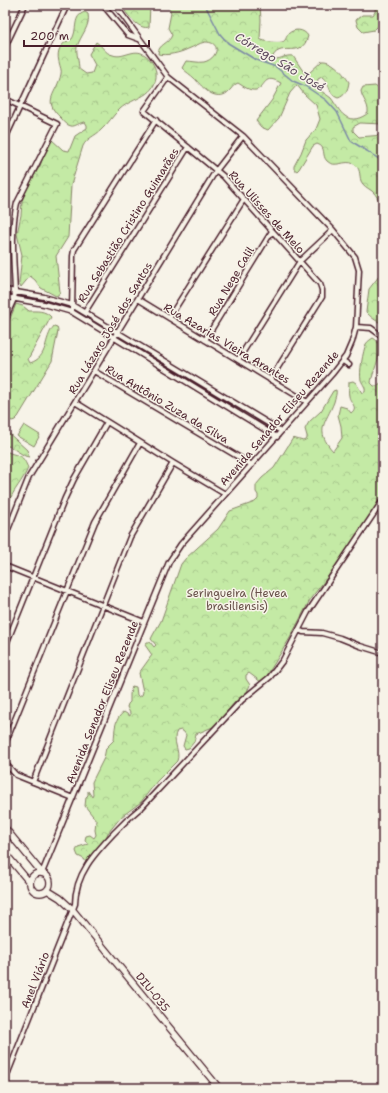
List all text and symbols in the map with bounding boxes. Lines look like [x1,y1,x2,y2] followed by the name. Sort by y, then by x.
[24,22,149,48] scale bar
[30,28,69,44] text: 200 m
[232,29,328,95] water label: Córrego São José
[74,145,182,306] street label: Rua Sebastião Cristino Guimarães
[225,168,308,257] street label: Rua Ulisses de Melo
[205,243,258,319] street label: Rua Nege Calil
[65,259,156,397] street label: Rua Lázaro José dos Santos
[161,300,293,387] street label: Rua Azarias Vieira Arantes
[216,348,342,489] street label: Avenida Senador Eliseu Rezende
[102,362,231,447] street label: Rua Antônio Zuza da Silva
[187,586,287,614] park label: Seringueira (Hevea brasiliensis)
[63,618,142,786] street label: Avenida Senador Eliseu Rezende
[18,949,53,1011] street label: Anel Viário
[132,970,173,1015] street label: DIU-035

